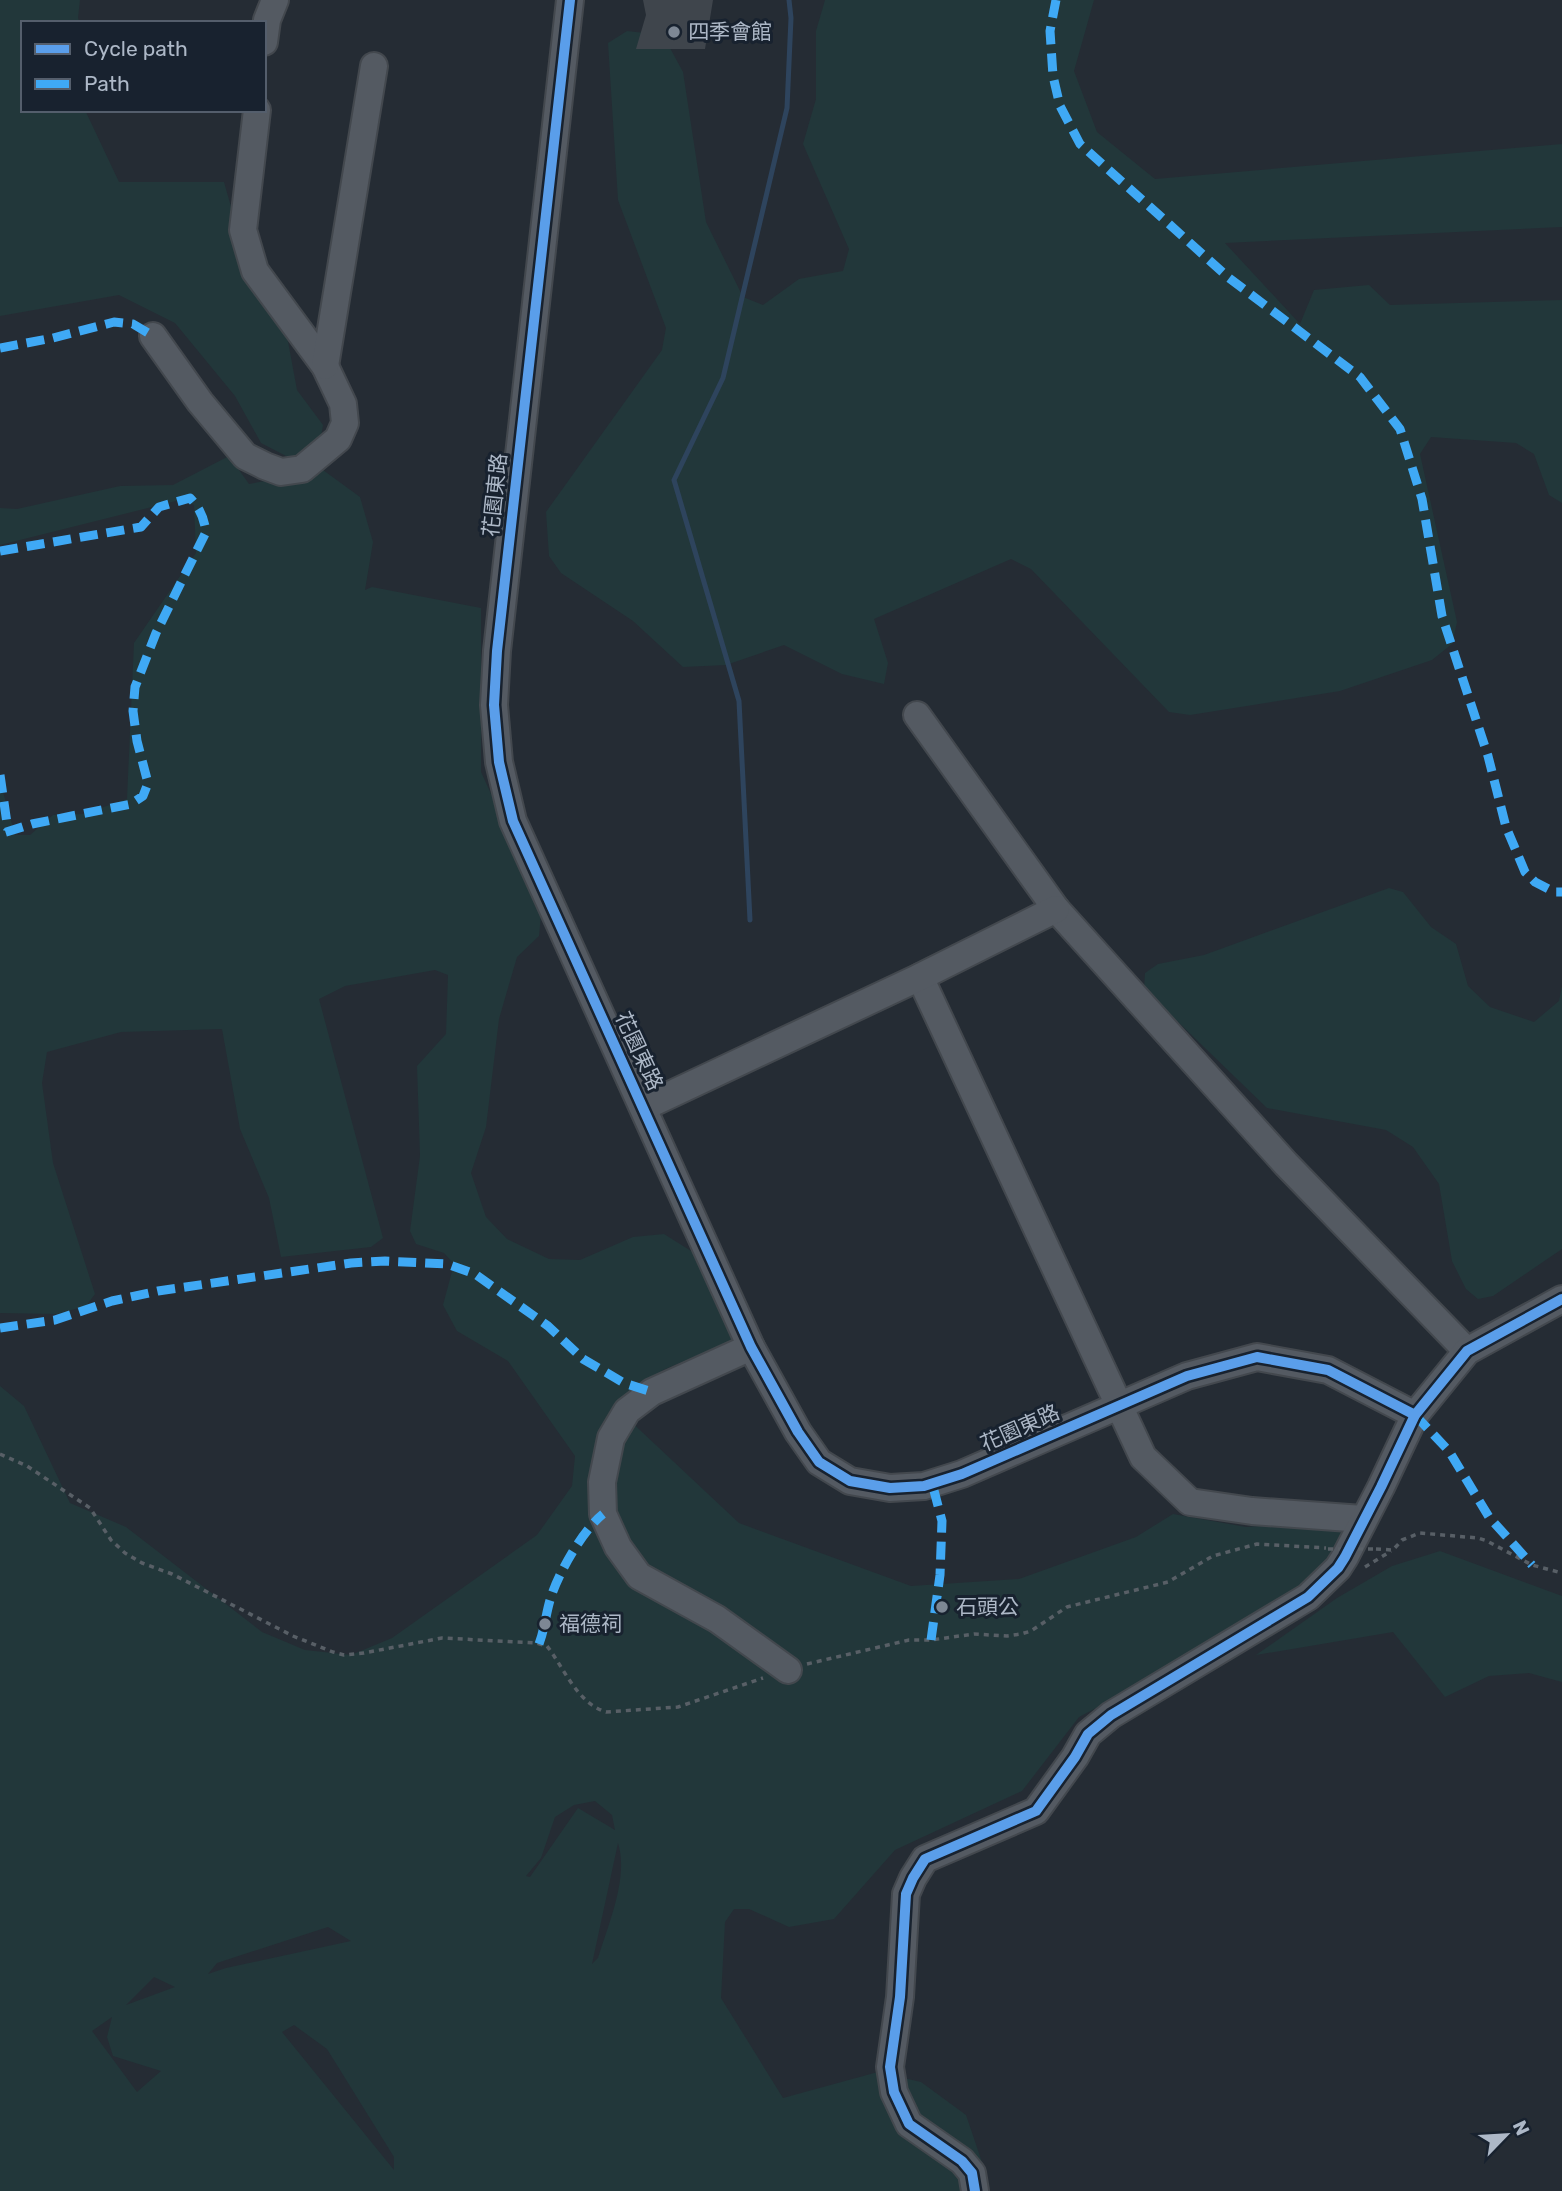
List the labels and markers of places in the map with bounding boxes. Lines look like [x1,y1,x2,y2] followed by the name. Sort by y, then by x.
[688,19,772,44] place label: 四季會館
[666,24,682,40] marker: 四季會館
[956,1594,1019,1619] place label: 石頭公
[934,1599,950,1615] marker: 石頭公
[559,1611,622,1636] place label: 福德祠
[537,1616,553,1632] marker: 福德祠

